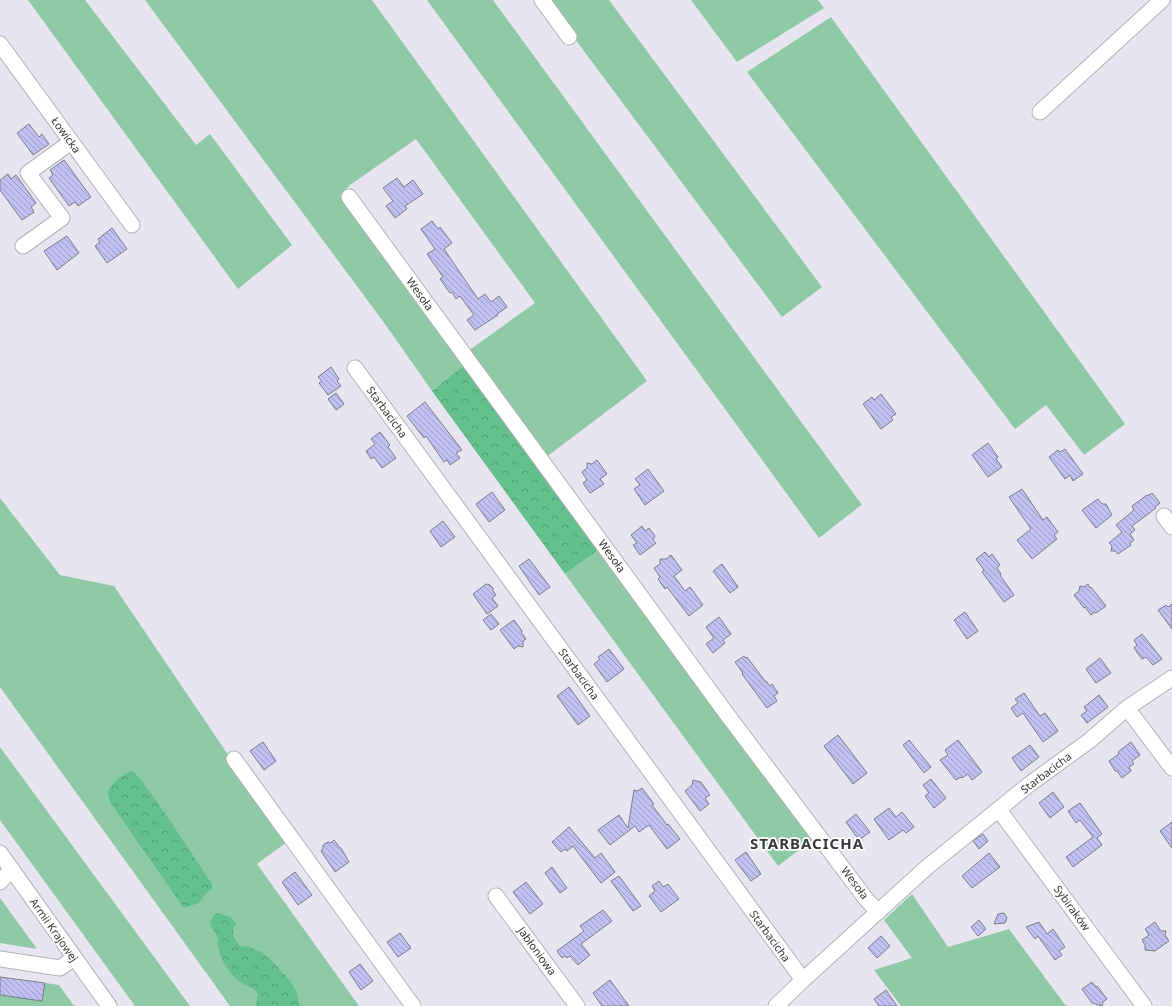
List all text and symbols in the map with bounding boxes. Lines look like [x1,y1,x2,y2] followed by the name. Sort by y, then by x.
[48,114,85,156] street label: Łowicka
[403,274,437,313] street label: Wesoła
[364,383,411,440] street label: Starbacicha
[595,536,629,575] street label: Wesoła
[556,645,603,702] street label: Starbacicha
[1017,749,1074,797] street label: Starbacicha
[750,833,864,853] district label: STARBACICHA
[838,863,873,902] street label: Wesoła
[1051,882,1094,934] street label: Sybiraków
[27,895,82,965] street label: Armii Krajowej
[747,907,794,964] street label: Starbacicha
[514,923,560,978] street label: Jabłoniowa

